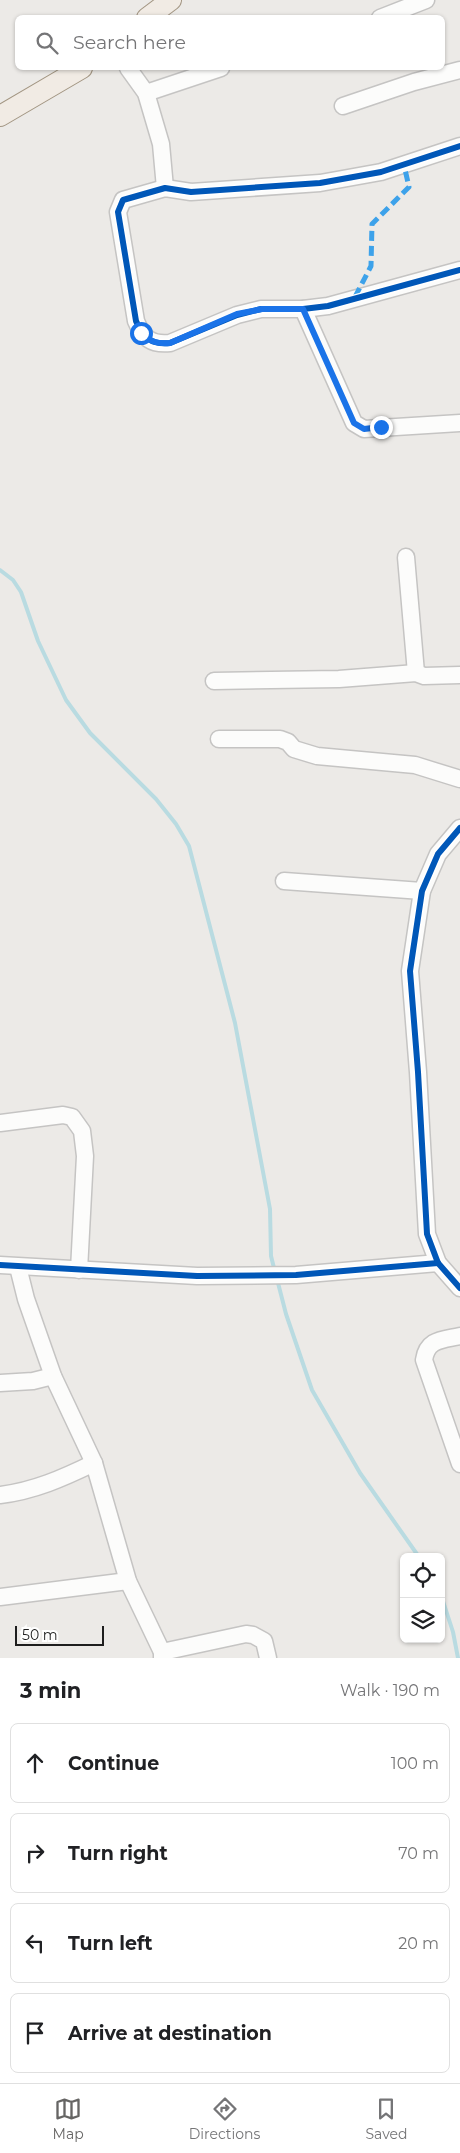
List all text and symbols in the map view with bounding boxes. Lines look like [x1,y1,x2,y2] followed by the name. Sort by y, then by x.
[15,15,445,70] search box
[33,29,61,57] icon: search
[73,31,186,54] text: Search here
[130,322,153,345] route start
[370,416,393,439] route end
[400,1553,445,1643] map controls
[400,1553,445,1598] button: locate
[400,1598,445,1643] button: layers
[15,1623,104,1646] scale bar
[22,1626,58,1644] text: 50 m
[20,1678,81,1703] text: 3 min
[340,1681,440,1700] text: Walk · 190 m
[21,1749,49,1777] icon: ahead
[68,1752,159,1775] text: Continue
[391,1754,439,1773] text: 100 m
[21,1839,49,1867] icon: right
[68,1842,168,1865] text: Turn right
[398,1844,439,1863] text: 70 m
[21,1929,49,1957] icon: left
[68,1932,153,1955] text: Turn left
[398,1934,439,1953] text: 20 m
[21,2019,49,2047] icon: arrive
[68,2022,272,2045] text: Arrive at destination
[53,2095,84,2143] tab: Map
[189,2095,260,2143] tab: Directions
[365,2095,407,2143] tab: Saved

